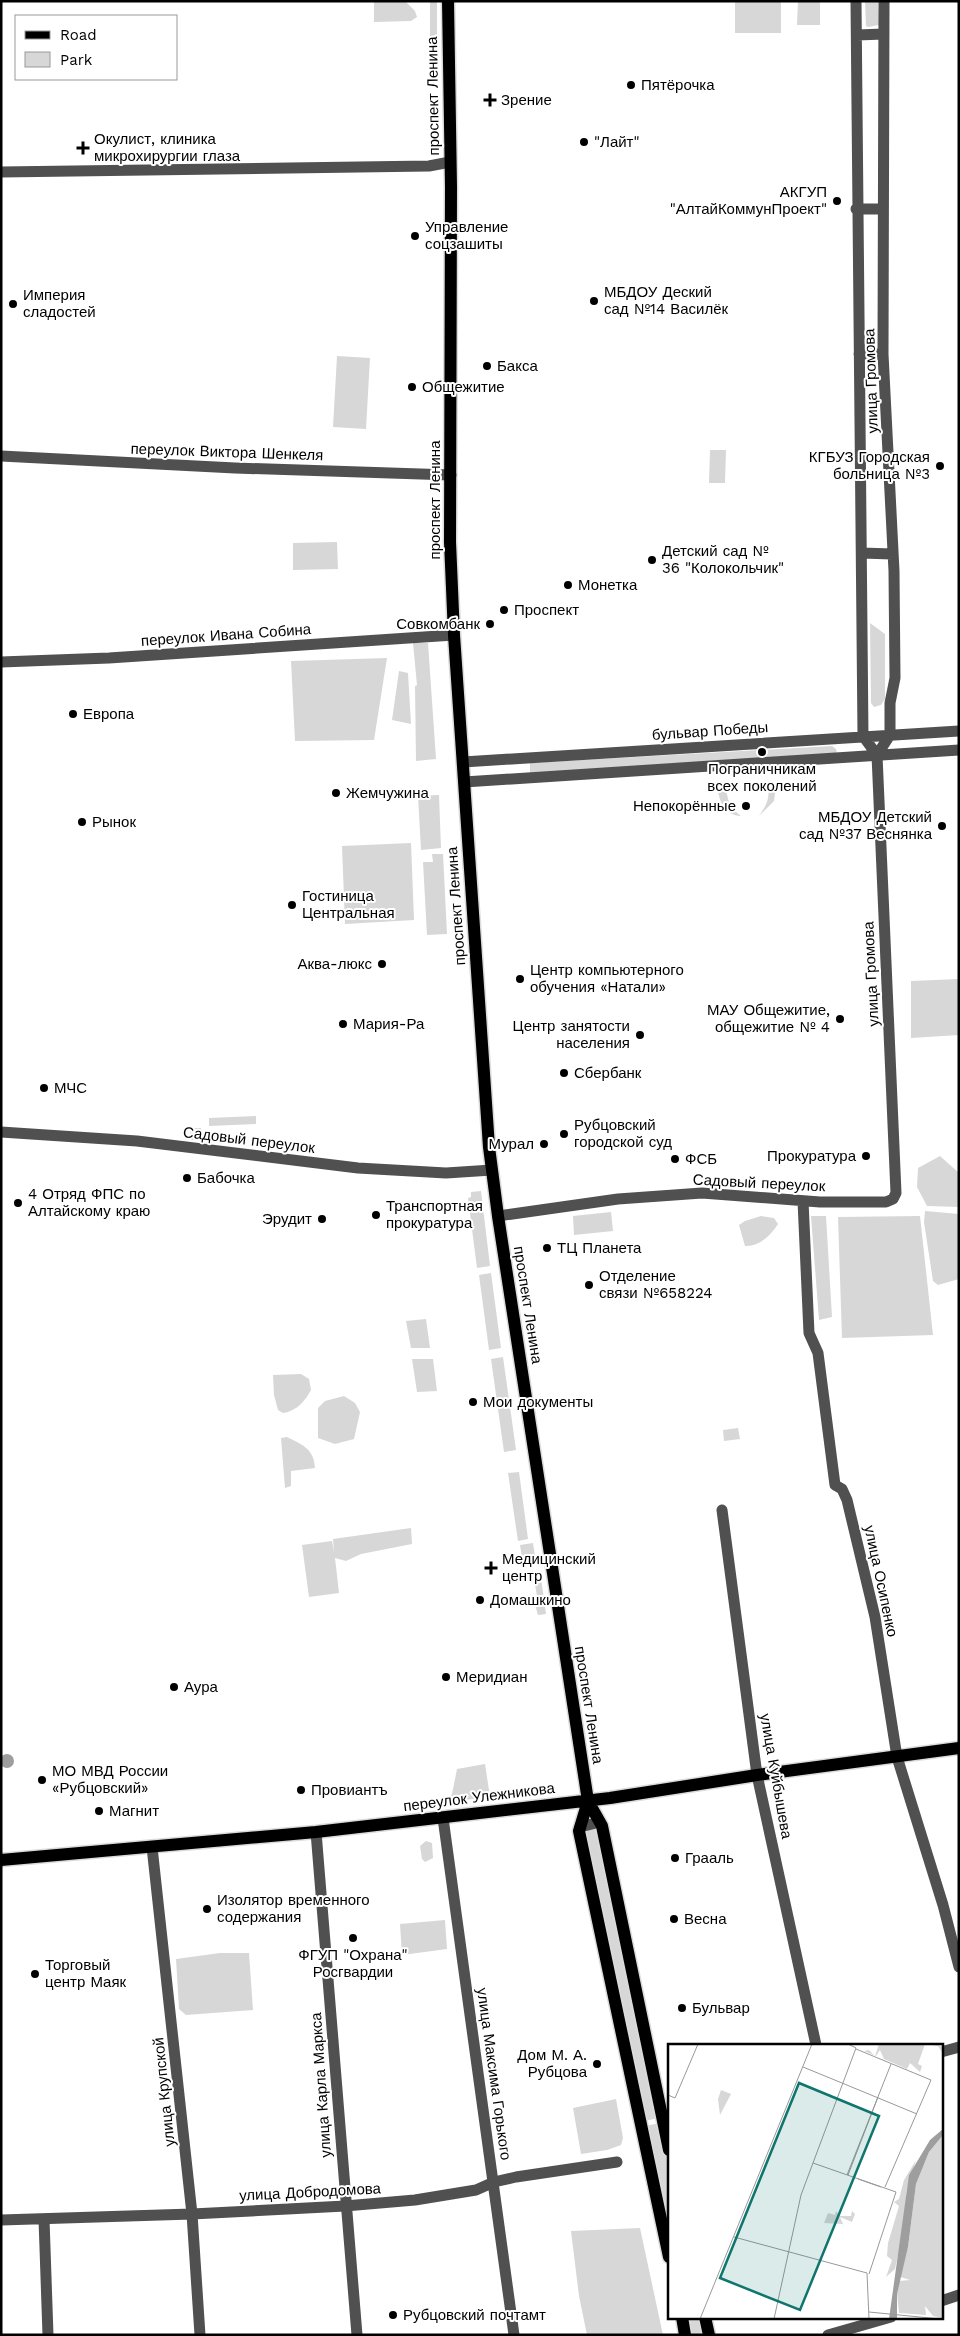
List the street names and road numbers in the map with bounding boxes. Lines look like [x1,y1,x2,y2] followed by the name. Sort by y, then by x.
[423,36,443,156] street label: проспект Ленина
[860,328,882,434] street label: улица Громова
[130,440,324,464] street label: переулок Виктора Шенкеля
[426,440,444,559] street label: проспект Ленина
[140,620,312,650] street label: переулок Ивана Собина
[651,718,769,744] street label: бульвар Победы
[443,845,469,966] street label: проспект Ленина
[859,920,883,1027] street label: улица Громова
[182,1123,316,1157] street label: Садовый переулок
[692,1171,826,1195] street label: Садовый переулок
[510,1245,546,1366] street label: проспект Ленина
[860,1524,902,1638] street label: улица Осипенко
[571,1645,607,1766] street label: проспект Ленина
[756,1712,796,1841] street label: улица Куйбышева
[402,1779,556,1815] street label: переулок Улежникова
[473,1987,515,2161] street label: улица Максима Горького
[307,2011,335,2158] street label: улица Карла Маркса
[149,2036,179,2148] street label: улица Крупской
[239,2179,382,2205] street label: улица Добродомова

